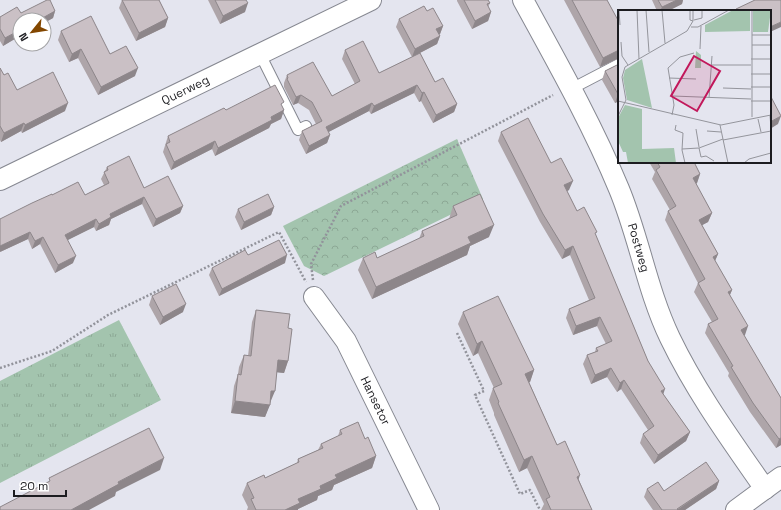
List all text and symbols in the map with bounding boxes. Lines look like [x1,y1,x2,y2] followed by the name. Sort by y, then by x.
[618,10,771,163] inset map
[12,12,52,52] north arrow
[15,30,31,44] text: N
[159,72,212,108] street label: Querweg
[624,221,654,274] street label: Postweg
[357,374,394,428] street label: Hansetor
[14,472,66,498] scale bar
[20,478,48,494] text: 20 m

